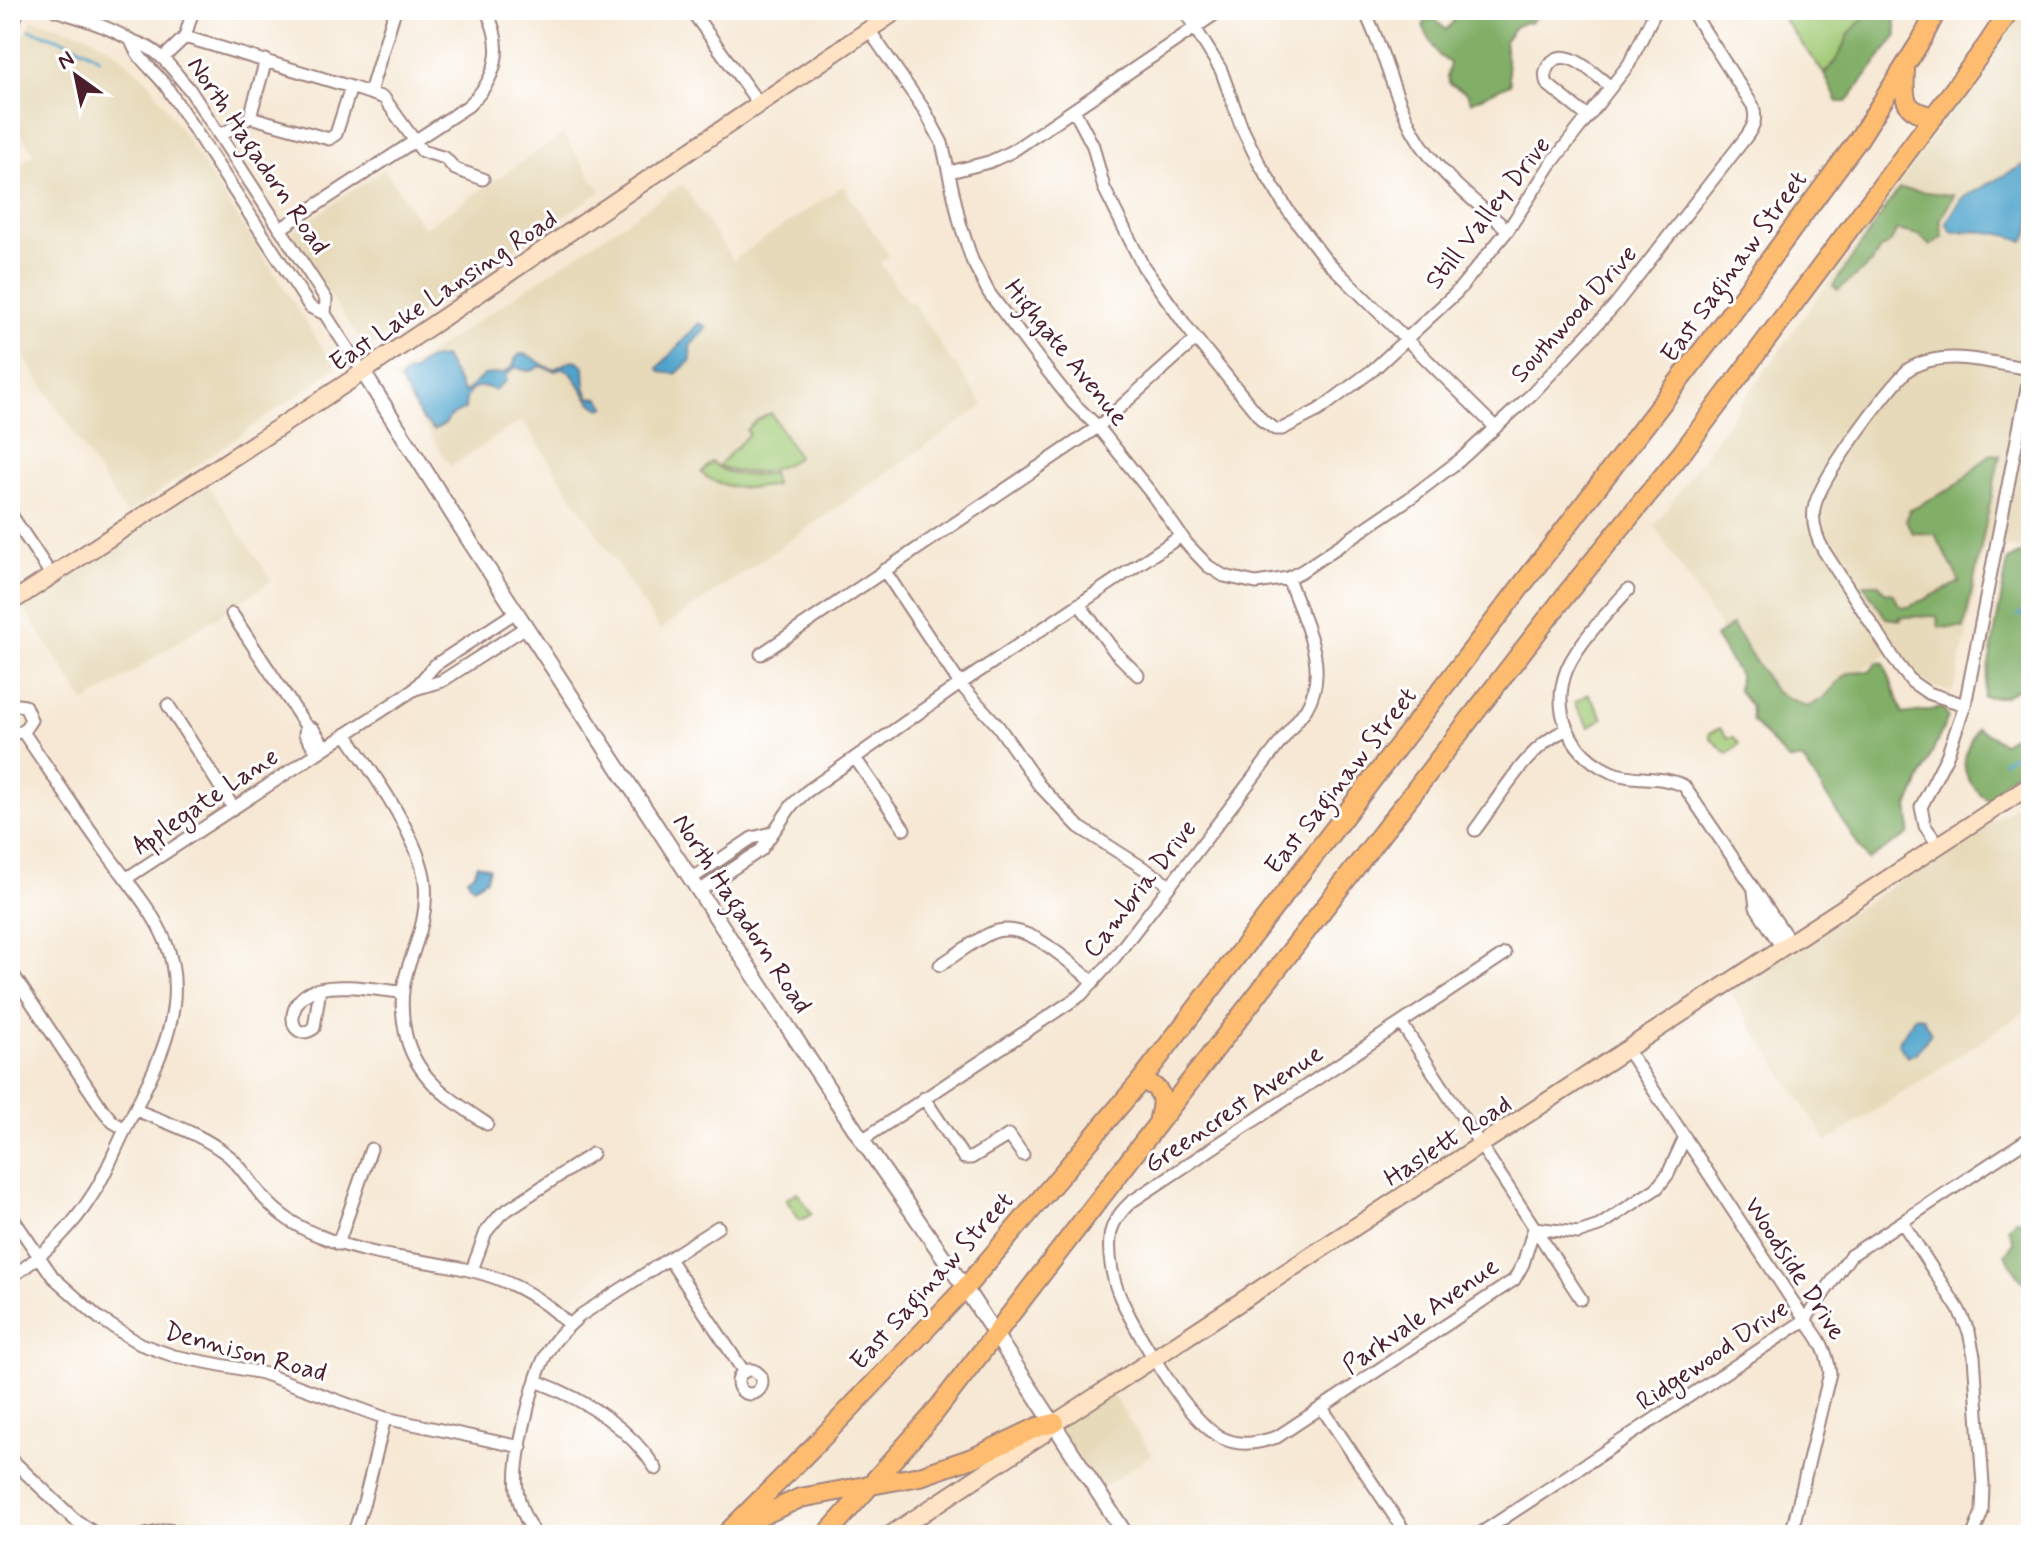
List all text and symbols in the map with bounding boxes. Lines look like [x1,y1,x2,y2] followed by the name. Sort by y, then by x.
[36,36,116,116] north arrow
[52,45,80,77] text: N
[176,51,336,263] street label: North Hagadorn Road
[1418,130,1559,297] street label: Still Valley Drive
[1654,165,1818,372] street label: East Saginaw Street
[324,203,565,381] street label: East Lake Lansing Road
[1503,238,1646,391] street label: Southwood Drive
[993,273,1135,436] street label: Highgate Avenue
[1258,681,1428,884] street label: East Saginaw Street
[126,740,287,866] street label: Applegate Lane
[661,808,819,1022] street label: North Hagadorn Road
[1076,813,1205,965] street label: Cambria Drive
[1138,1037,1330,1182] street label: Greencrest Avenue
[1378,1088,1518,1196] street label: Haslett Road
[843,1185,1024,1380] street label: East Saginaw Street
[1735,1191,1853,1347] street label: Woodside Drive
[1336,1250,1506,1383] street label: Parkvale Avenue
[1630,1292,1797,1421] street label: Ridgewood Drive
[161,1315,330,1391] street label: Dennison Road

